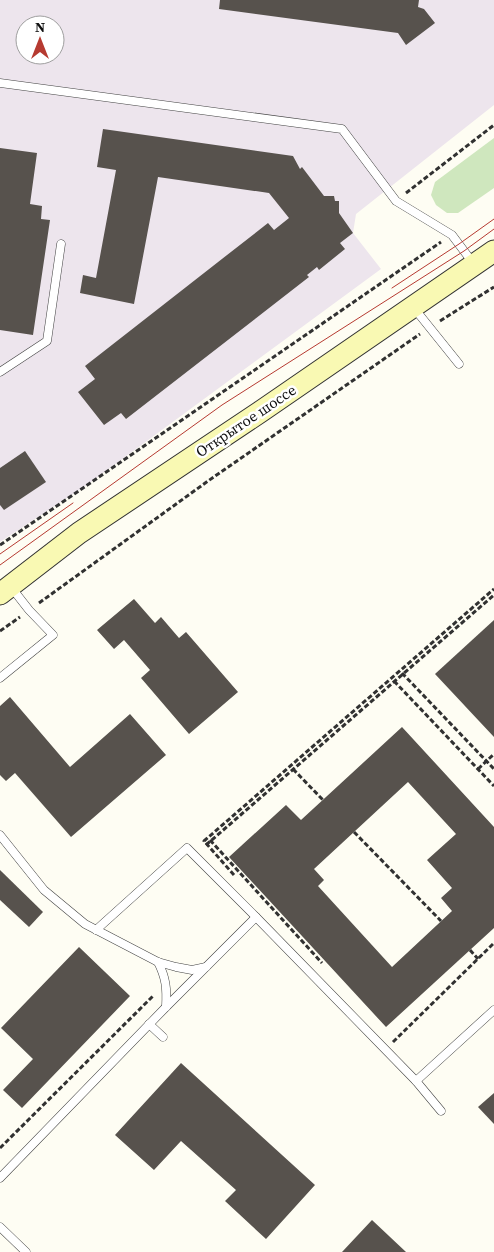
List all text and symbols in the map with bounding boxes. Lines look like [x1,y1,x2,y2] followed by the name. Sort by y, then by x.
[15,15,65,65] north arrow
[35,17,45,37] text: N
[191,379,300,462] street label: Открытое шоссе

